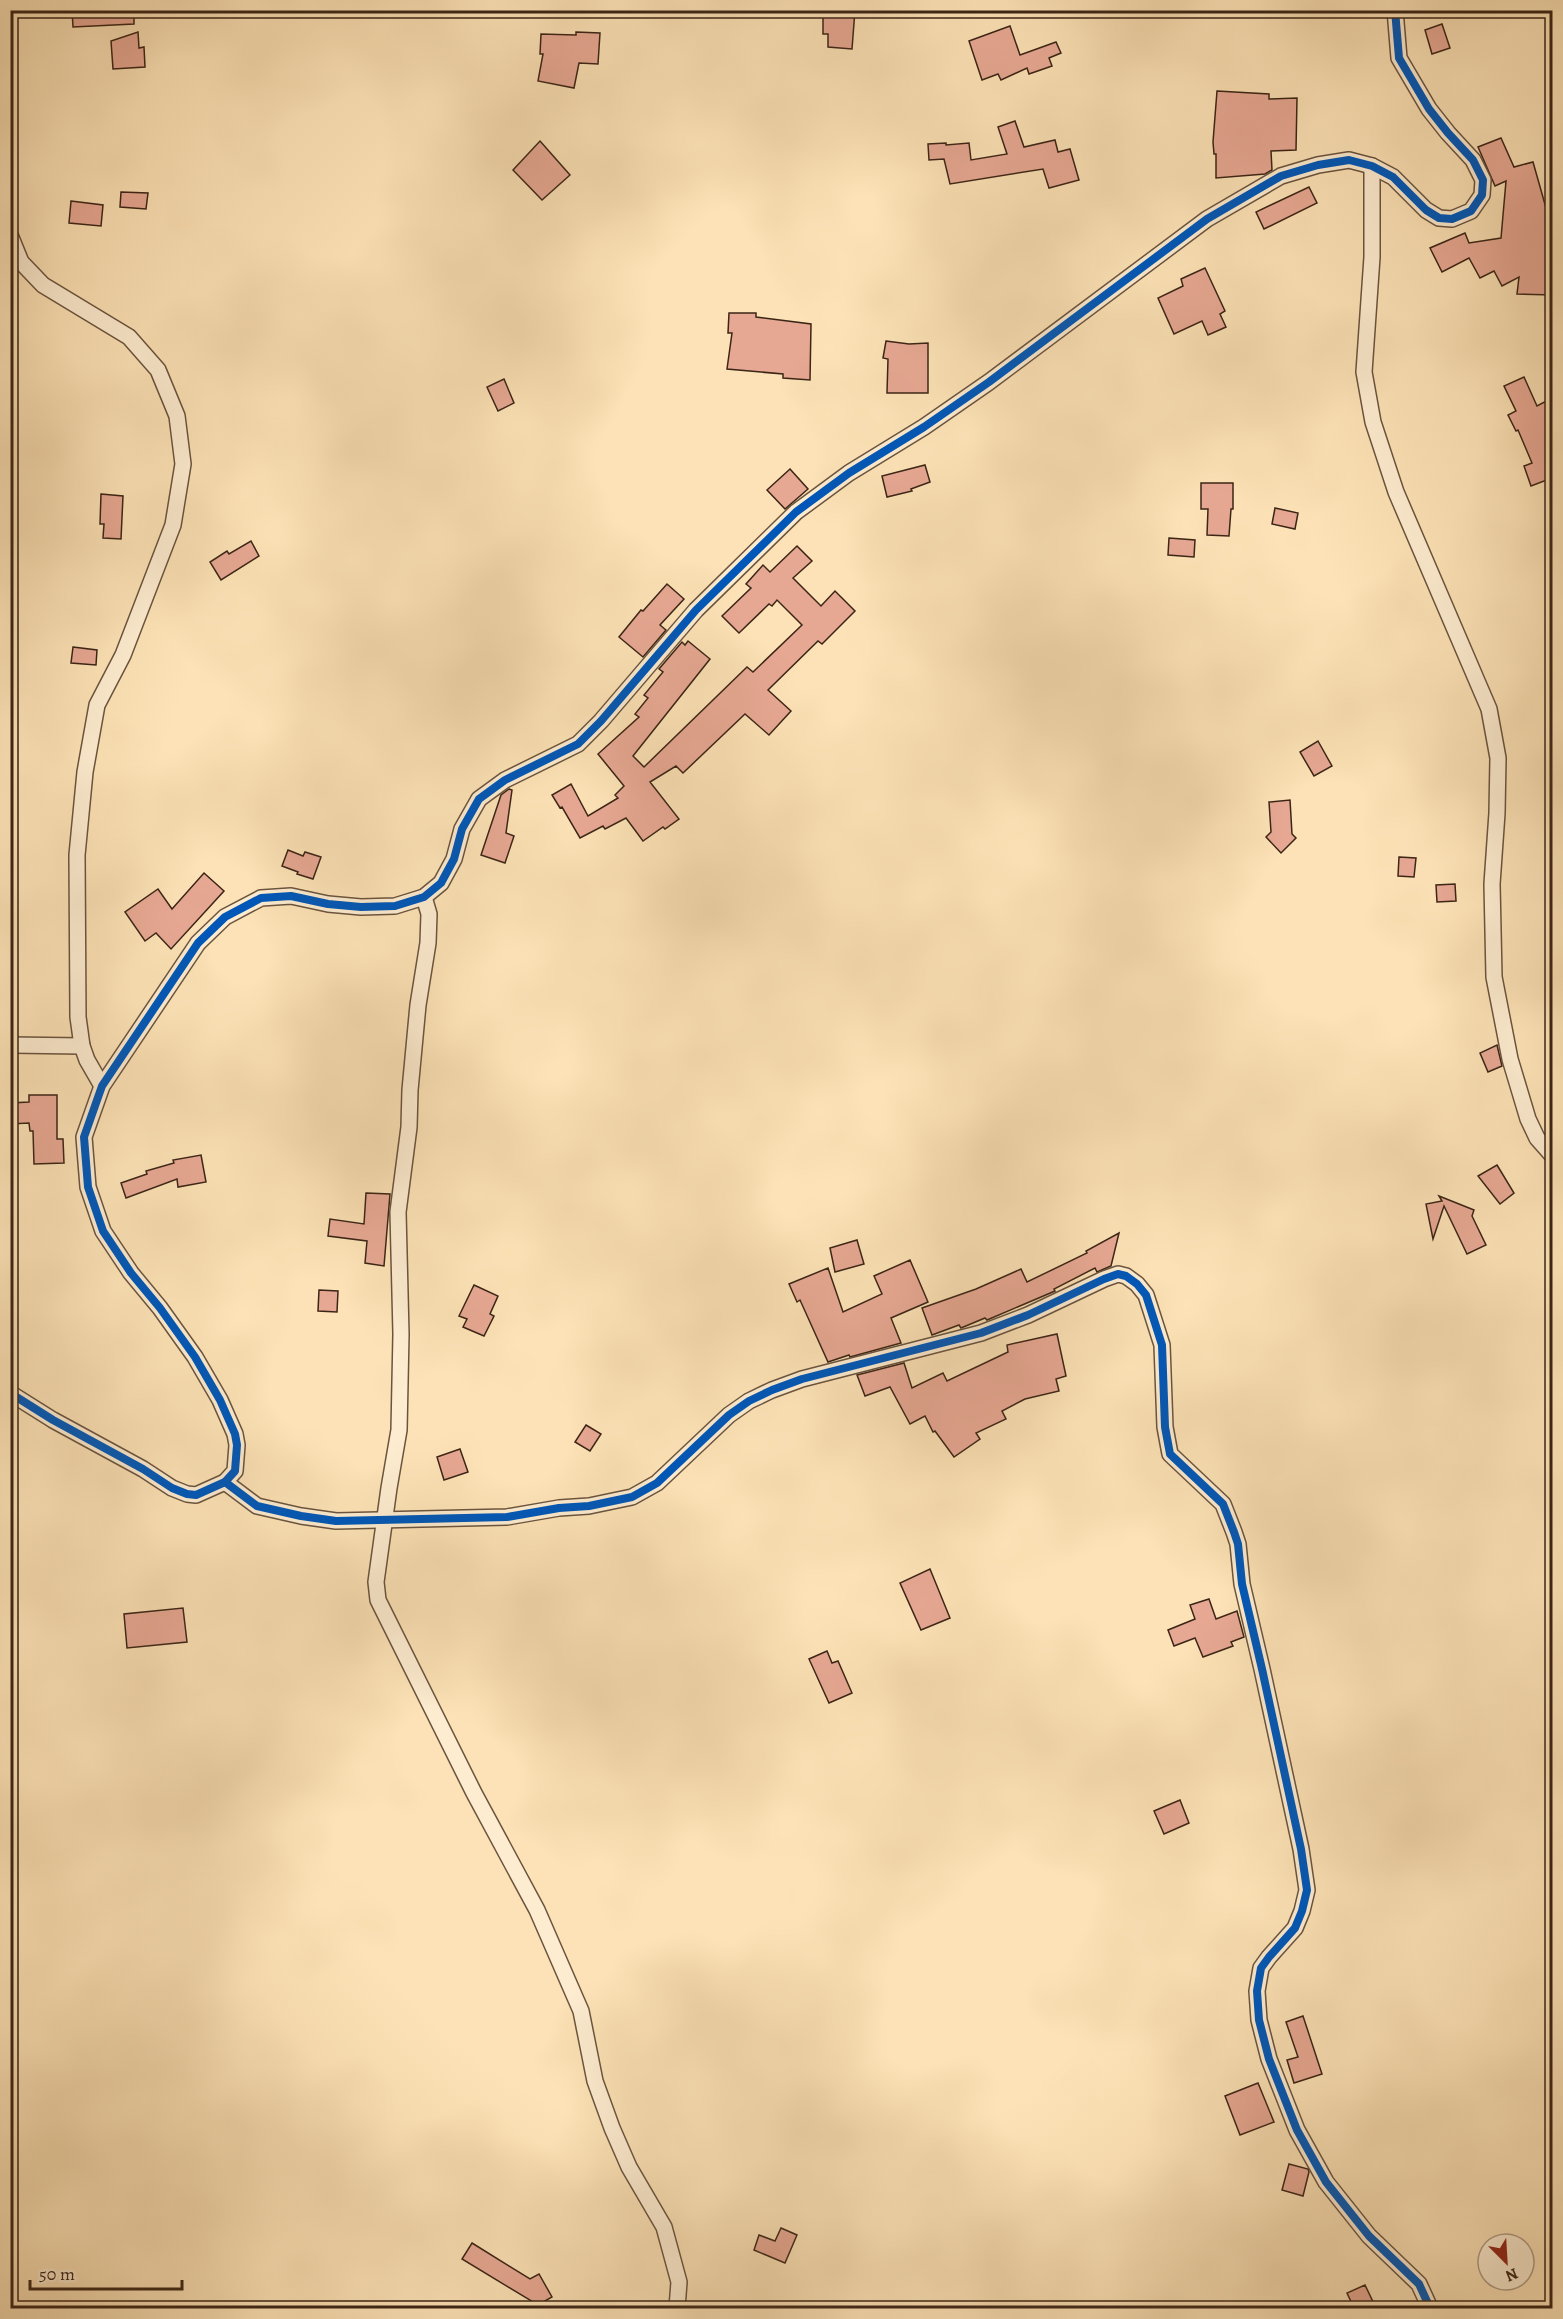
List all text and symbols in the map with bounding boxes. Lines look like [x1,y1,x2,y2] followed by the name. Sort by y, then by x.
[1476,2232,1536,2292] north arrow
[30,2253,182,2291] scale bar
[39,2262,75,2286] text: 50 m
[1502,2262,1521,2287] text: N

